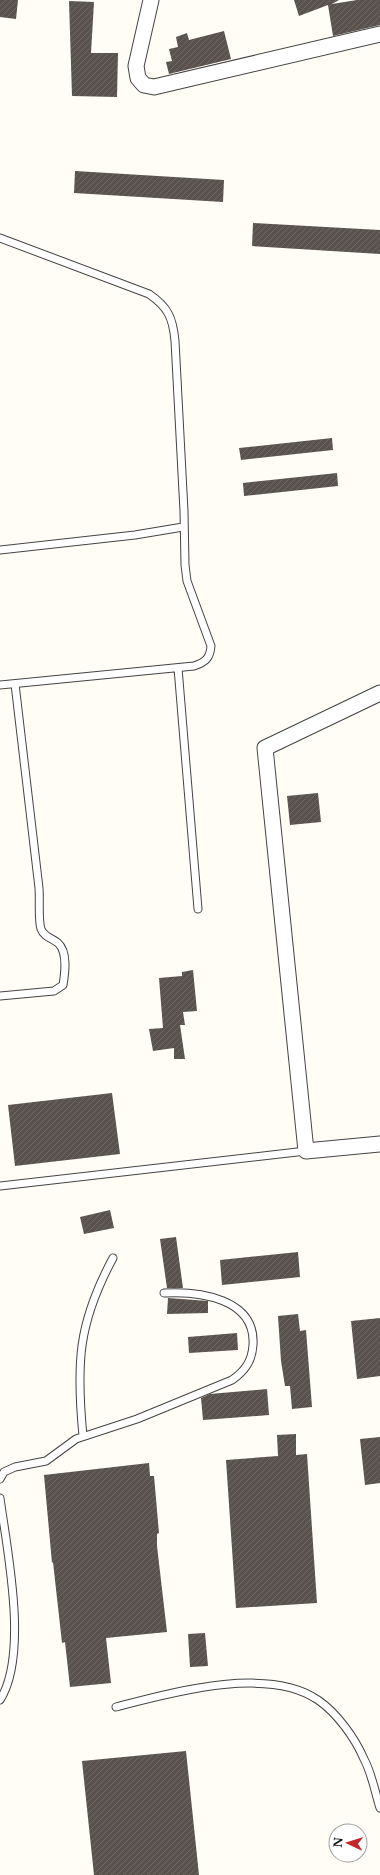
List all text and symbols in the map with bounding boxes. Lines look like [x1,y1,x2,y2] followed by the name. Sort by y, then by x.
[328,1823,368,1863] north arrow
[331,1836,345,1848] text: N

